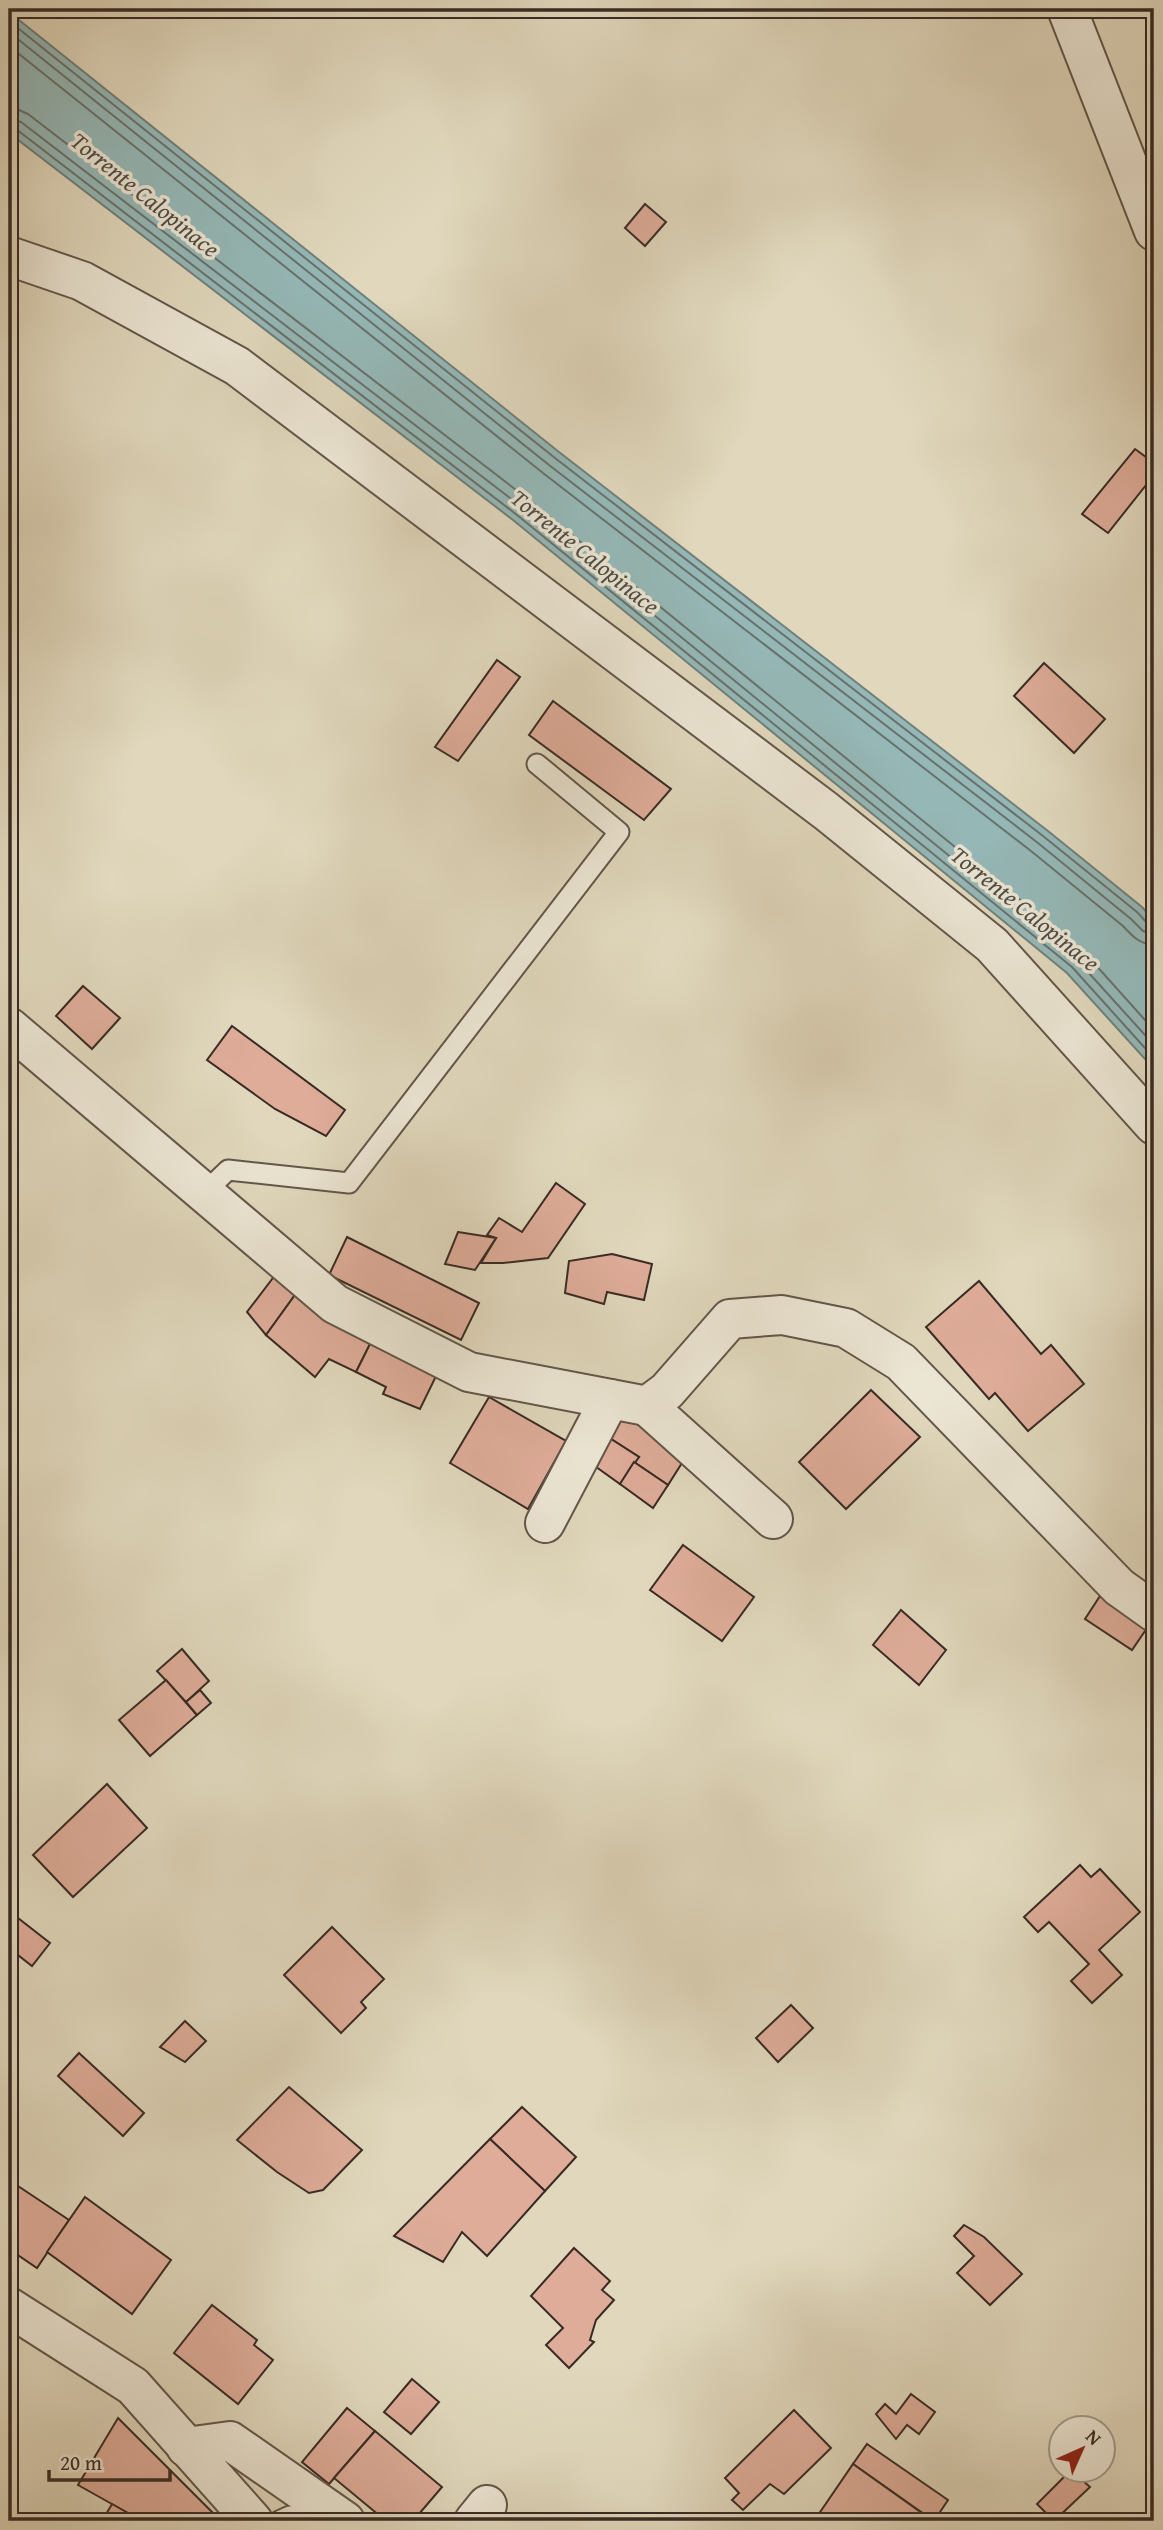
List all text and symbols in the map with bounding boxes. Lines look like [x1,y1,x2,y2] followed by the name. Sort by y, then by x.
[63,124,228,266] water label: Torrente Calopinace
[503,481,668,623] water label: Torrente Calopinace
[943,838,1108,980] water label: Torrente Calopinace
[1048,2414,1118,2484] north arrow
[1080,2423,1109,2452] text: N
[49,2439,170,2483] scale bar
[60,2447,102,2478] text: 20 m

